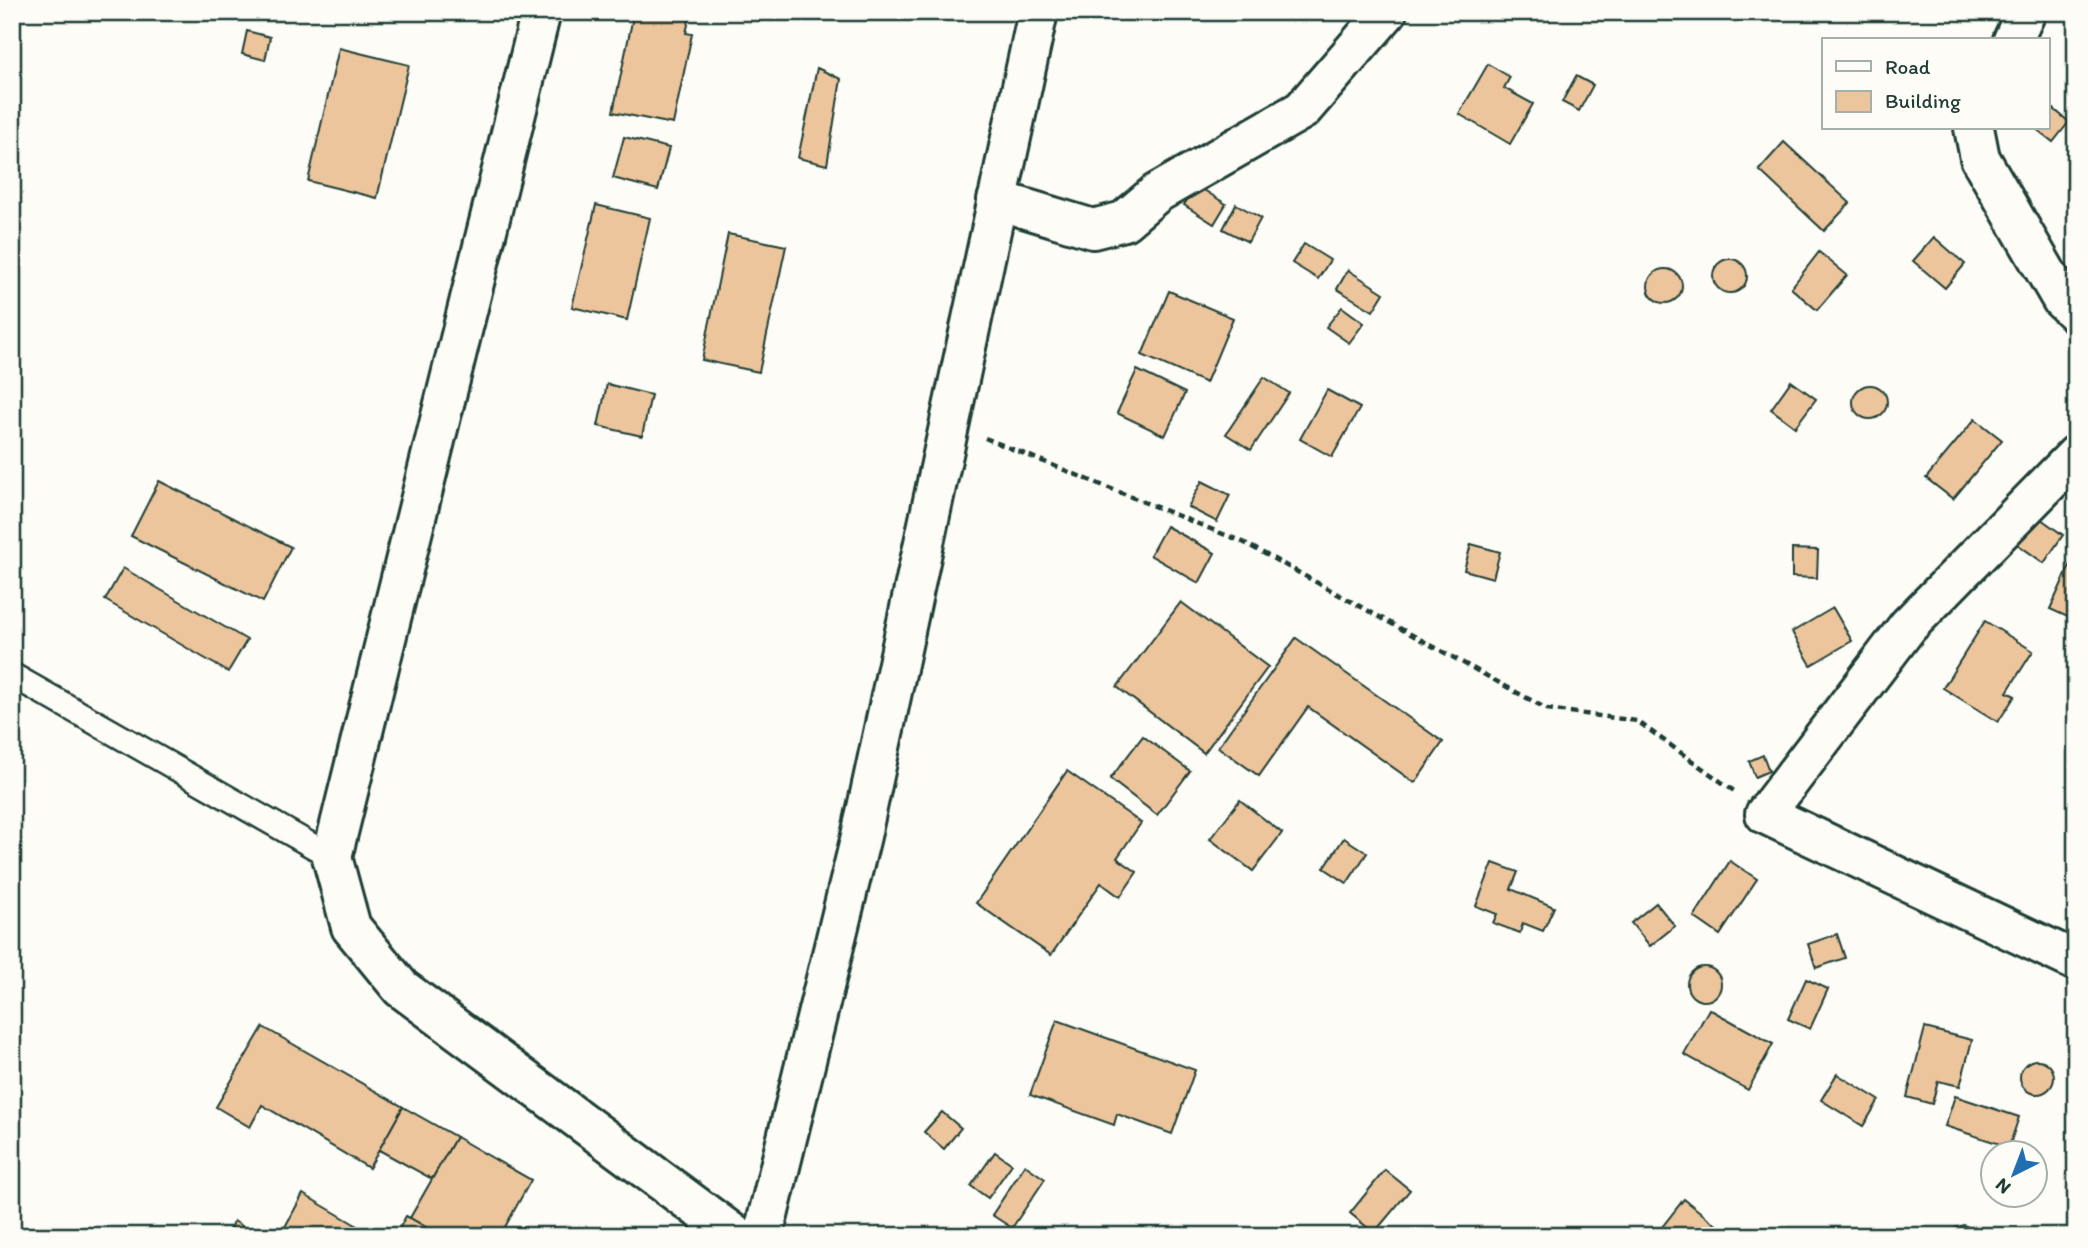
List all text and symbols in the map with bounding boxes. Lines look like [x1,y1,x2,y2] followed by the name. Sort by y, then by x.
[1822,38,2050,130] legend
[1885,54,1931,79] text: Road
[1885,88,1961,113] text: Building
[1980,1140,2050,1210] north arrow
[1990,1173,2015,1199] text: N

